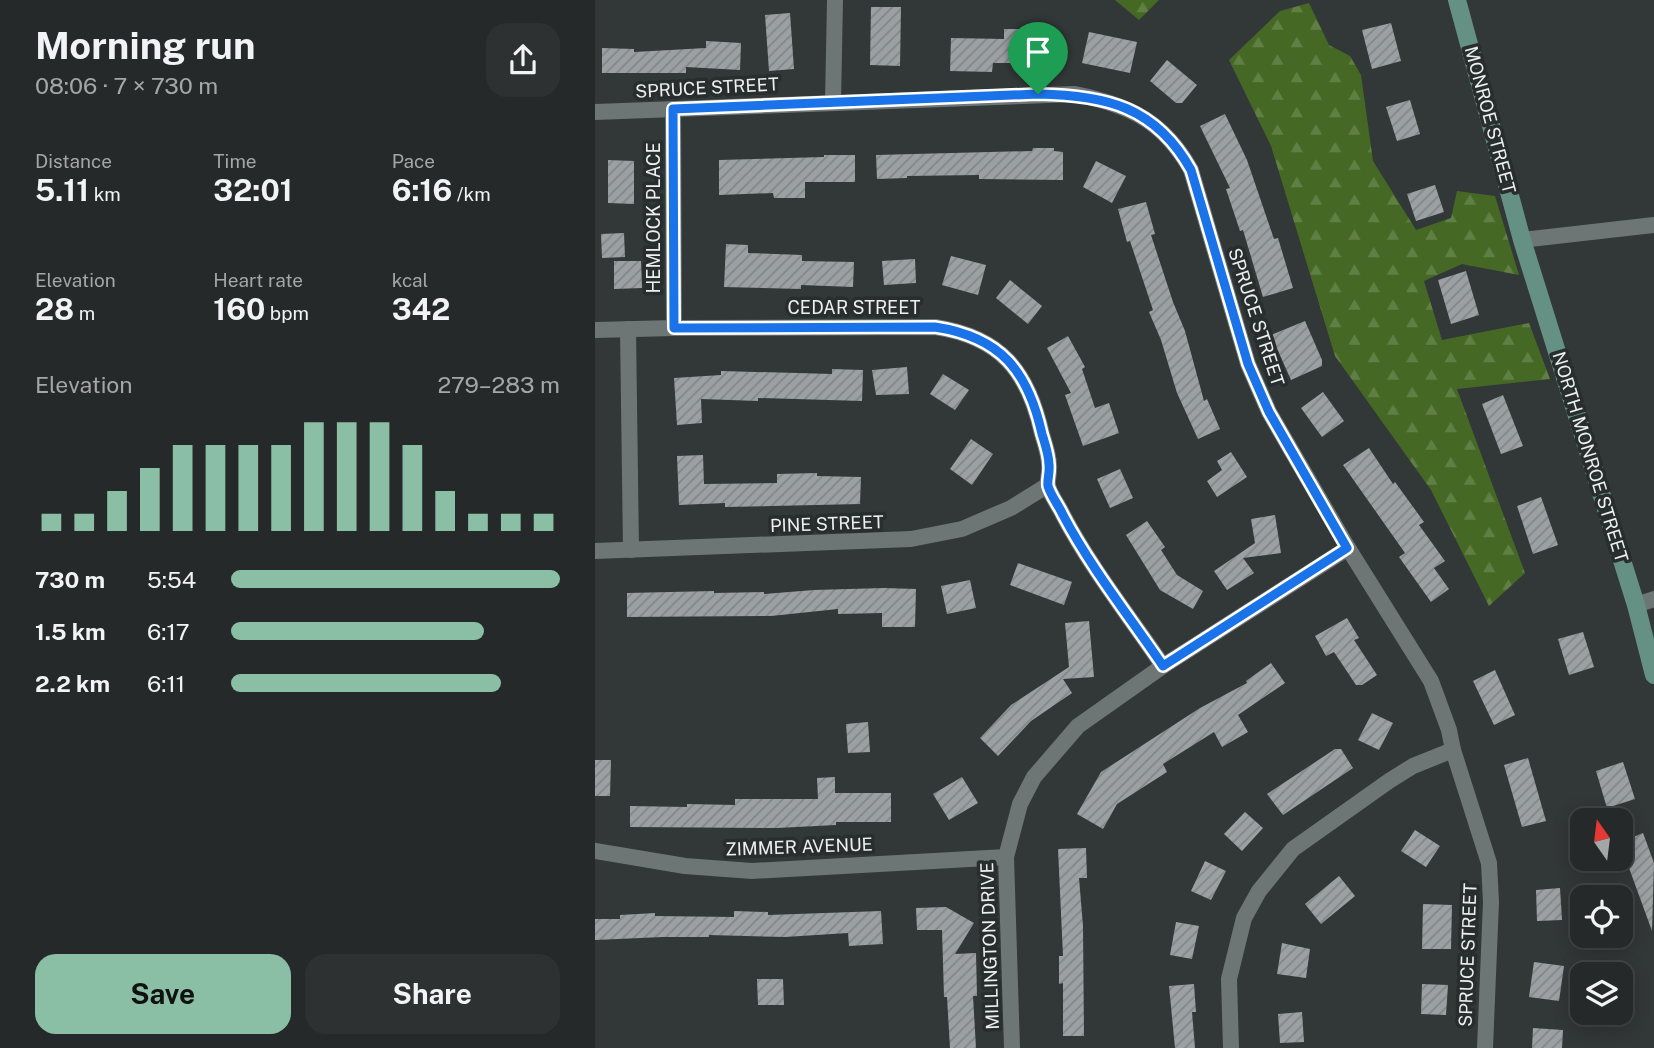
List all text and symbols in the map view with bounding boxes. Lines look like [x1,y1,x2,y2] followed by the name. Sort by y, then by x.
[1008,22,1068,94] pin
[35,23,256,68] text: Morning run
[486,23,560,97] button: share
[1019,33,1057,71] icon: arrive
[1461,44,1520,196] street label: MONROE STREET
[35,72,218,99] text: 08:06 · 7 × 730 m
[635,73,780,102] street label: SPRUCE STREET
[643,142,664,294] street label: HEMLOCK PLACE
[35,150,112,172] text: Distance
[213,150,257,172] text: Time
[392,150,435,172] text: Pace
[35,172,89,208] text: 5.11
[213,172,293,208] text: 32:01
[392,172,452,208] text: 6:16
[89,183,121,205] text: km
[452,183,491,205] text: /km
[1224,245,1289,389] street label: SPRUCE STREET
[35,269,116,291] text: Elevation
[213,269,303,291] text: Heart rate
[392,269,428,291] text: kcal
[35,291,74,327] text: 28
[213,291,265,327] text: 160
[392,291,450,327] text: 342
[787,297,921,318] street label: CEDAR STREET
[74,302,95,324] text: m
[265,302,309,324] text: bpm
[1548,349,1633,565] street label: NORTH MONROE STREET
[35,371,133,398] text: Elevation
[437,371,560,398] text: 279–283 m
[770,511,884,536] street label: PINE STREET
[35,566,105,593] text: 730 m
[147,566,196,593] text: 5:54
[35,618,106,645] text: 1.5 km
[147,618,190,645] text: 6:17
[35,670,110,697] text: 2.2 km
[147,670,185,697] text: 6:11
[1570,808,1633,872] north arrow
[1570,808,1633,1025] map controls
[725,833,873,860] street label: ZIMMER AVENUE
[976,862,1003,1030] street label: MILLINGTON DRIVE
[1454,882,1481,1027] street label: SPRUCE STREET
[1570,885,1633,948] button: locate
[35,954,291,1034] button: Save
[305,954,560,1034] button: Share
[1570,962,1633,1025] button: layers

